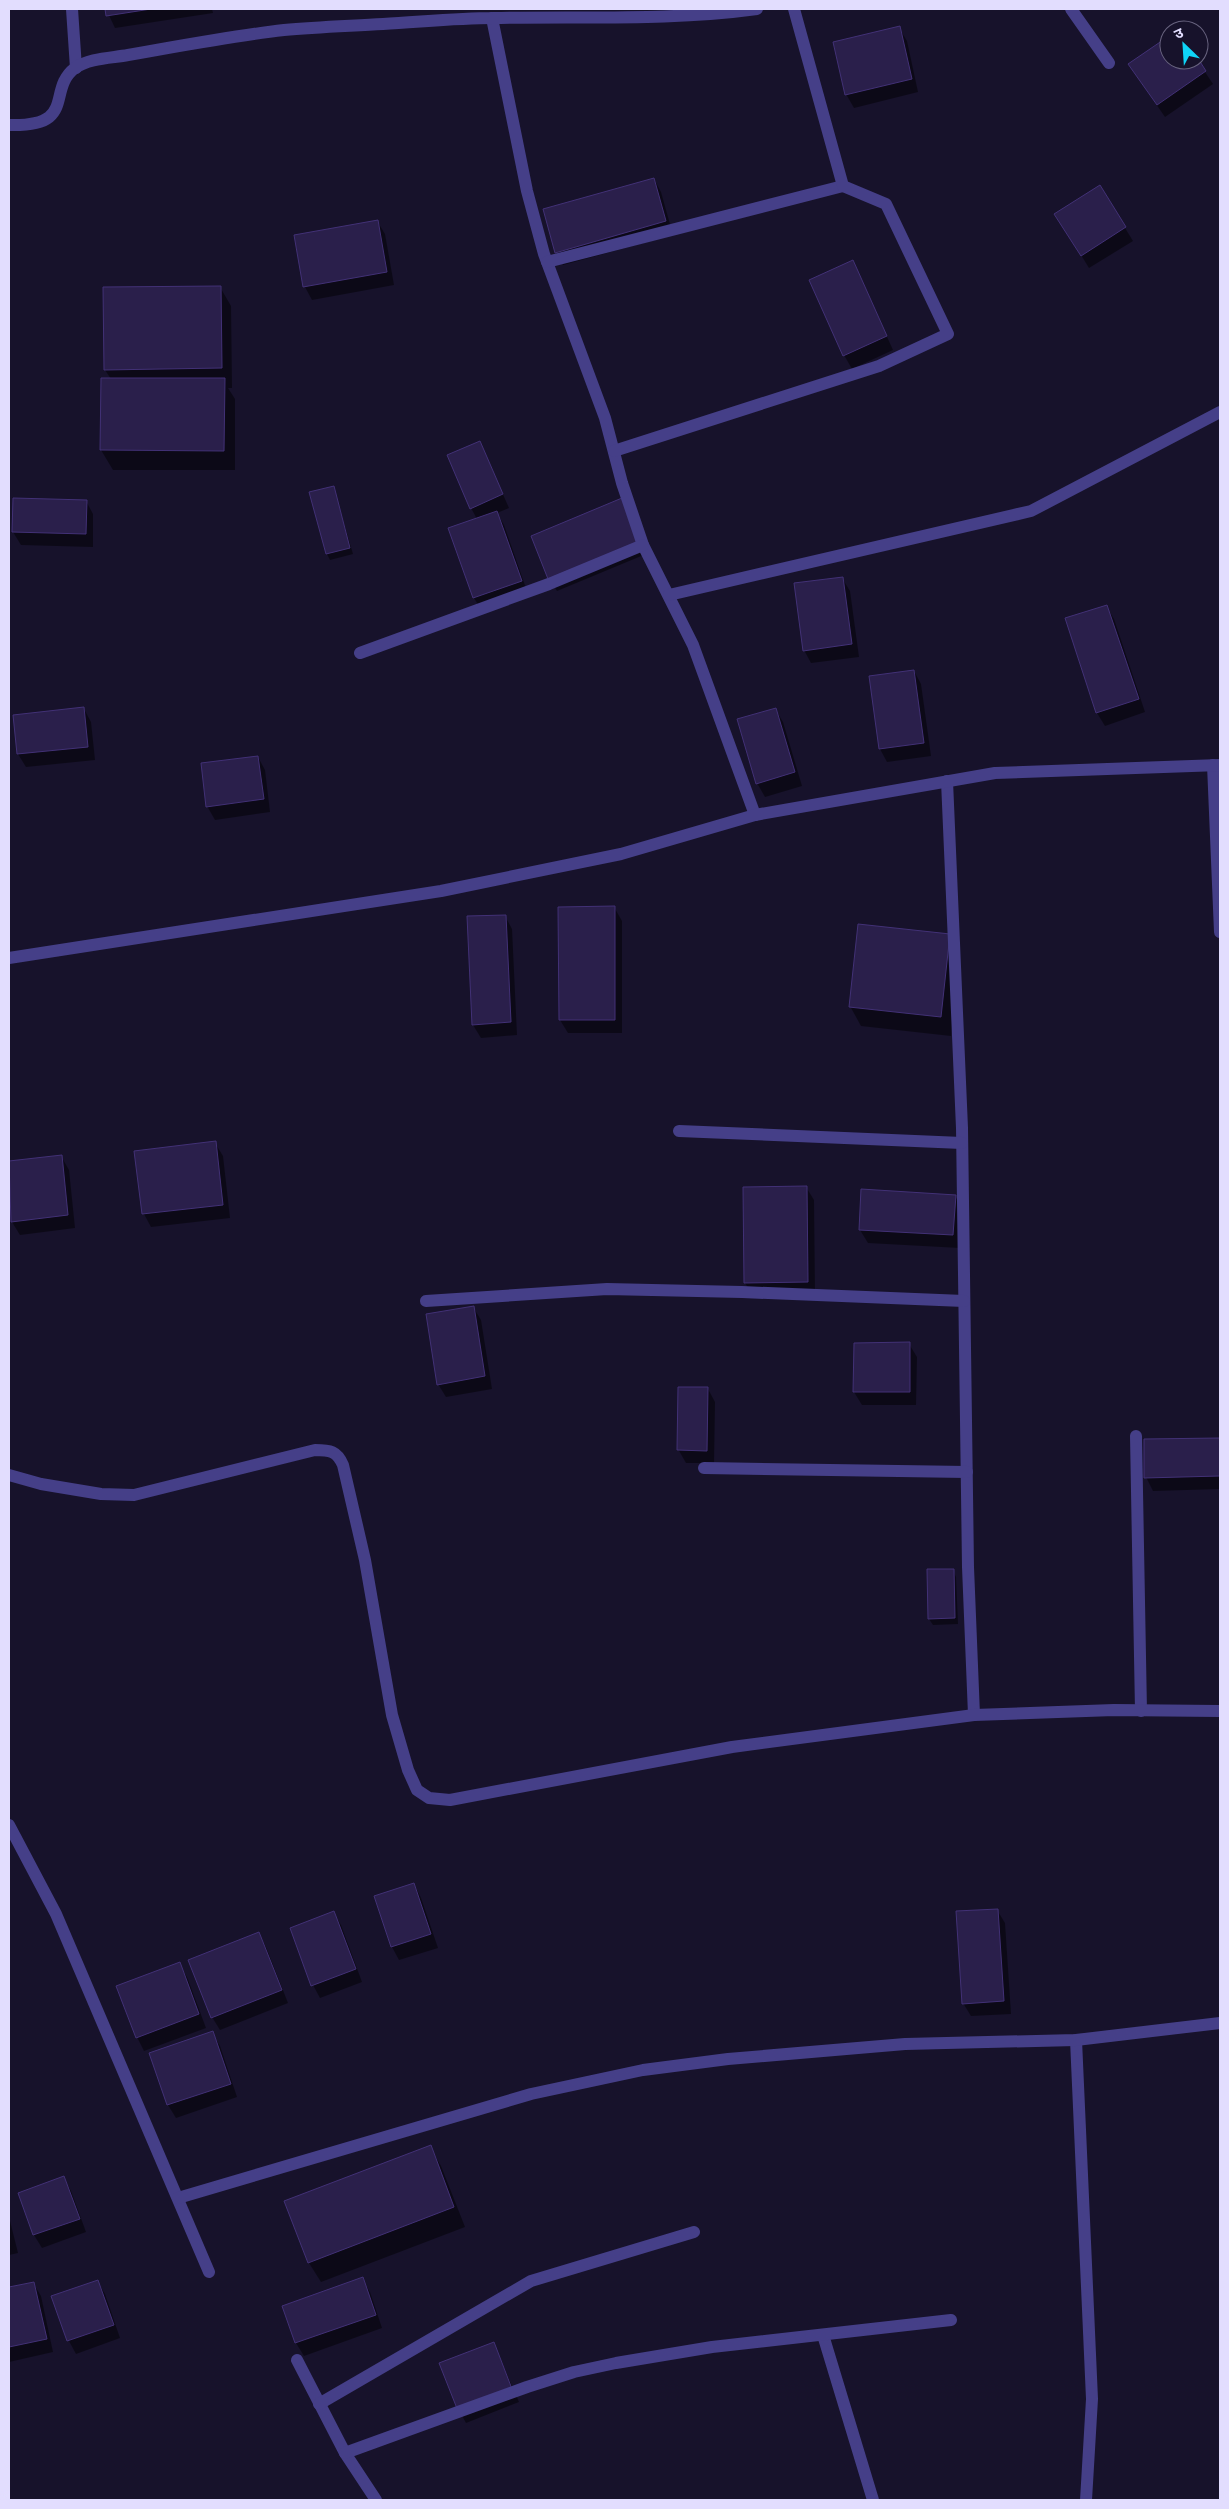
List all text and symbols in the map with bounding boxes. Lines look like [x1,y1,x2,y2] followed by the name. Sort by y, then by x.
[1159,20,1209,70] north arrow
[1171,24,1186,42] text: उ

